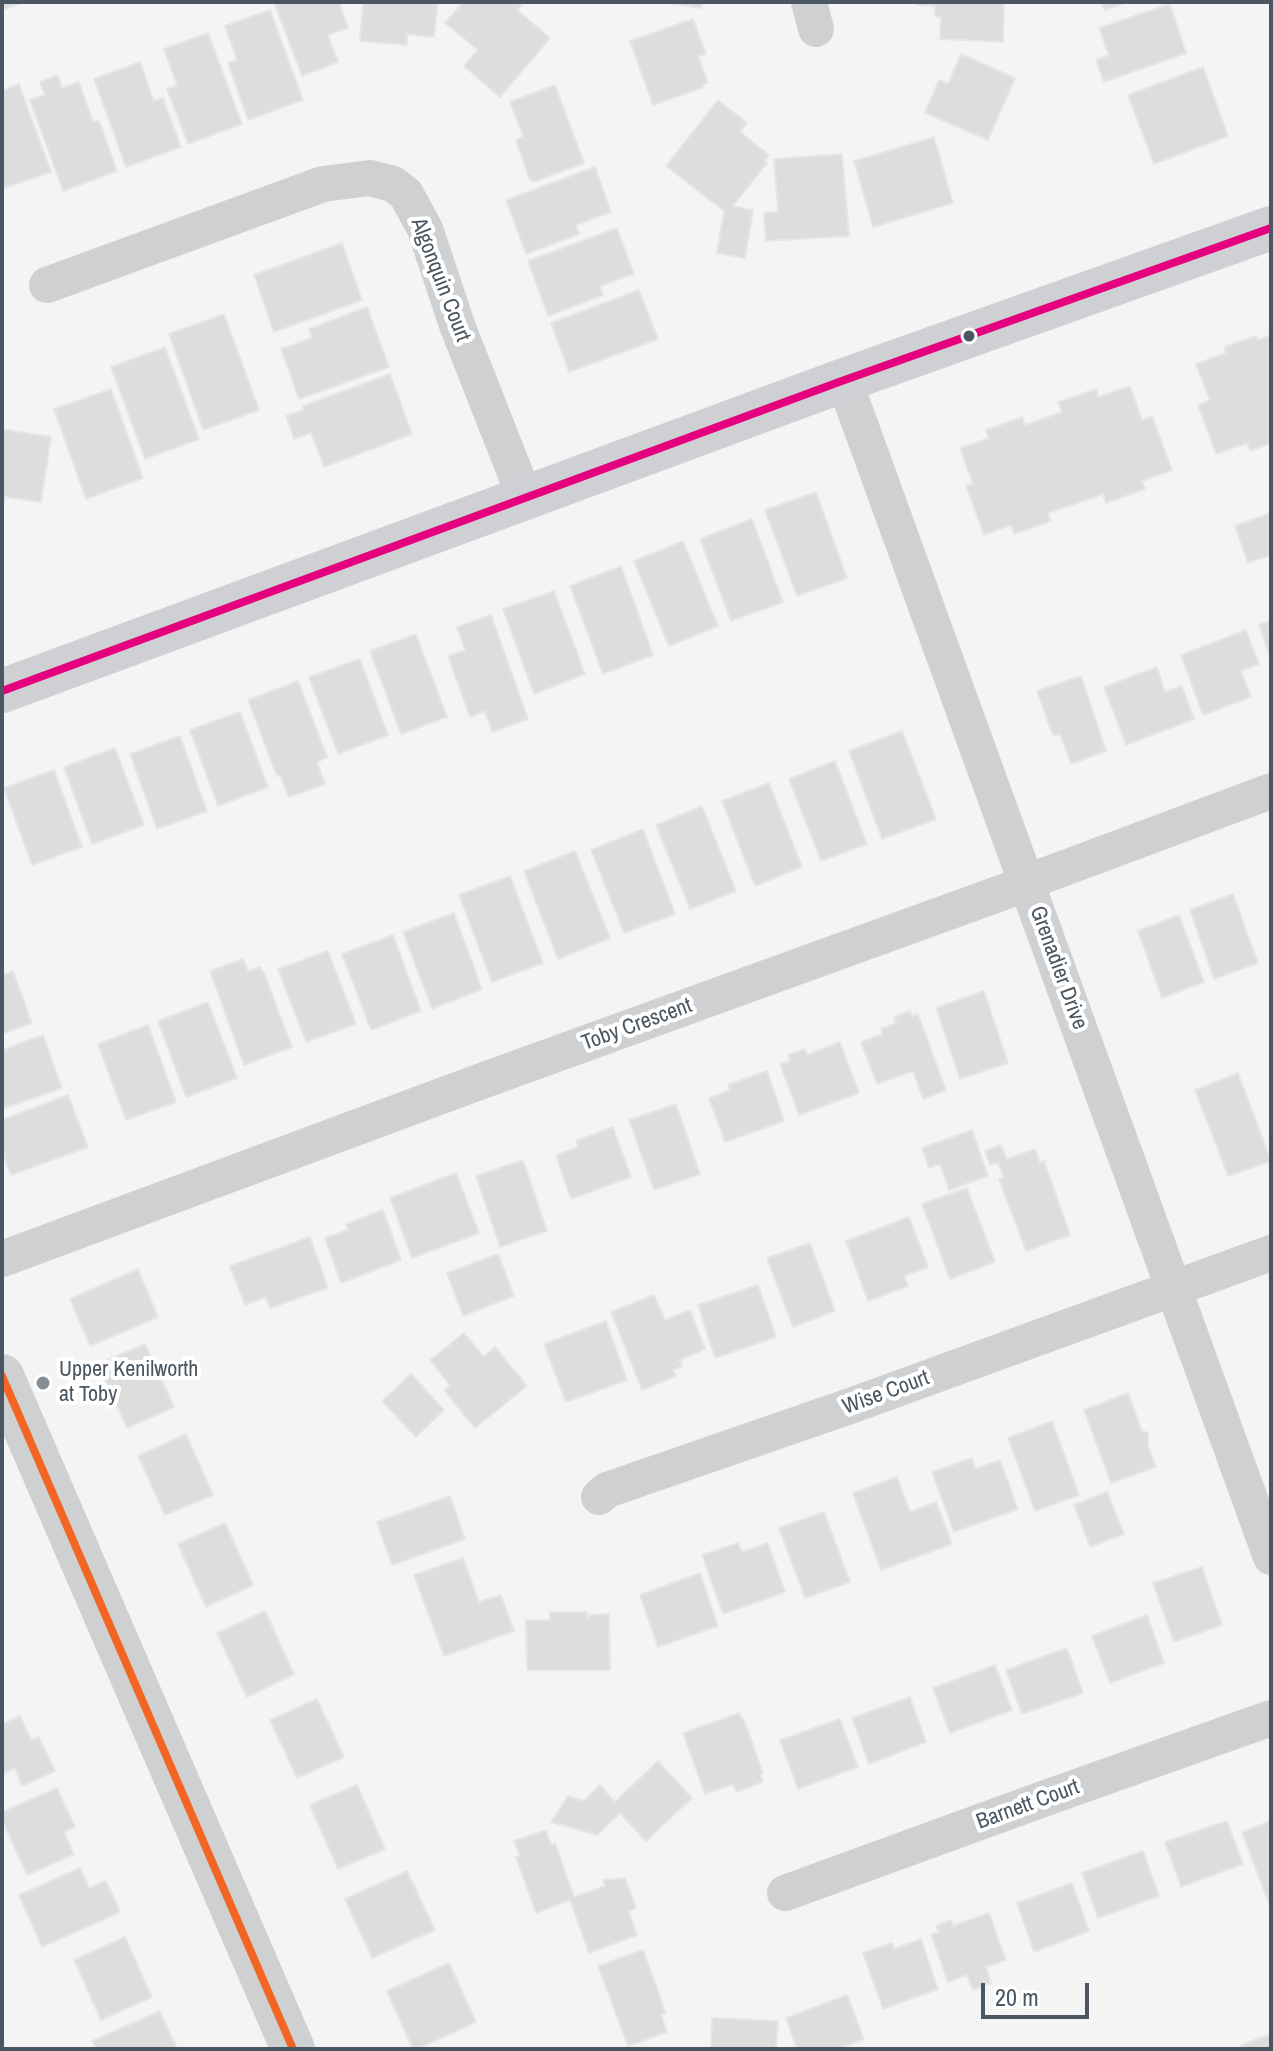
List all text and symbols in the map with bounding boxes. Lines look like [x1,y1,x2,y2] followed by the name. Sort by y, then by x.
[404,214,476,346] street label: Algonquin Court
[961,328,977,344] unlabelled marker
[1023,903,1093,1033] street label: Grenadier Drive
[578,993,696,1057] street label: Toby Crescent
[59,1357,198,1408] place label: Upper Kenilworth at Toby
[839,1365,933,1421] street label: Wise Court
[34,1374,52,1392] marker: Upper Kenilworth at Toby
[973,1774,1083,1836] street label: Barnett Court
[985,1967,1093,2017] scale bar
[995,1981,1039,2013] text: 20 m

